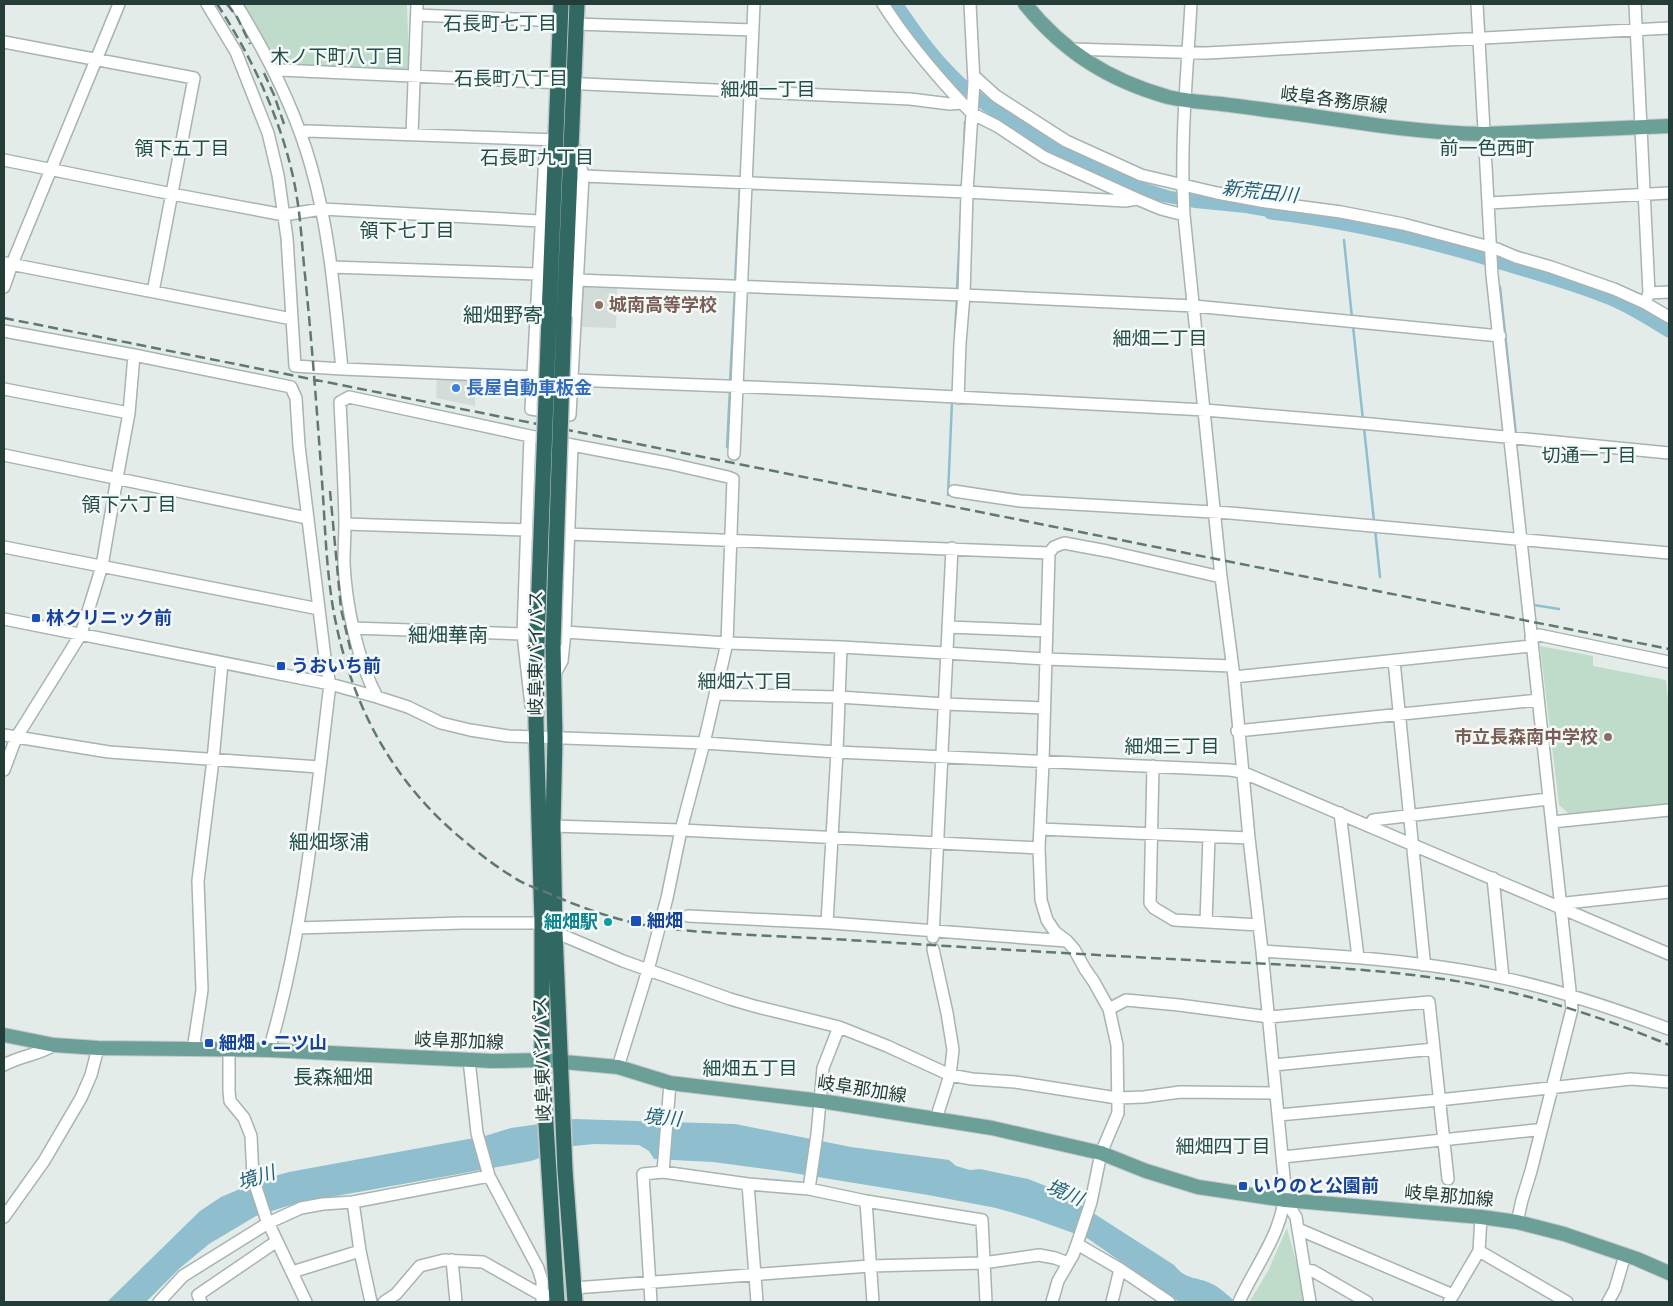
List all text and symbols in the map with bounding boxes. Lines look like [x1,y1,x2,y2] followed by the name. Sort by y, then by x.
[443,12,557,34] district label: 石長町七丁目
[270,45,404,67] district label: 木ノ下町八丁目
[454,67,568,89] district label: 石長町八丁目
[720,78,816,100] district label: 細畑一丁目
[1279,83,1389,117] street label: 岐阜各務原線
[134,137,230,159] district label: 領下五丁目
[1439,137,1535,159] district label: 前一色西町
[480,146,594,168] district label: 石長町九丁目
[1221,176,1301,206] water label: 新荒田川
[359,219,455,241] district label: 領下七丁目
[609,294,717,315] place label: 城南高等学校
[593,299,605,311] marker: 城南高等学校
[463,303,543,327] district label: 細畑野寄
[1112,327,1208,349] district label: 細畑二丁目
[466,377,592,398] place label: 長屋自動車板金
[450,382,462,394] marker: 長屋自動車板金
[1541,444,1637,466] district label: 切通一丁目
[81,493,177,515] district label: 領下六丁目
[525,590,546,716] street label: 岐阜東バイパス
[46,607,172,628] place label: 林クリニック前
[30,612,42,624] marker: 林クリニック前
[408,623,488,647] district label: 細畑華南
[291,655,381,676] place label: うおいち前
[275,660,287,672] marker: うおいち前
[697,670,793,692] district label: 細畑六丁目
[1454,726,1598,747] place label: 市立長森南中学校
[1602,731,1614,743] marker: 市立長森南中学校
[1124,735,1220,757] district label: 細畑三丁目
[289,830,369,854] district label: 細畑塚浦
[647,910,683,931] place label: 細畑
[544,911,598,932] place label: 細畑駅
[629,914,643,928] marker: 細畑
[602,916,614,928] marker: 細畑駅
[529,996,554,1122] street label: 岐阜東バイパス
[414,1028,504,1053] street label: 岐阜那加線
[219,1032,327,1053] place label: 細畑・二ツ山
[203,1037,215,1049] marker: 細畑・二ツ山
[702,1057,798,1079] district label: 細畑五丁目
[293,1065,373,1089] district label: 長森細畑
[816,1071,908,1106] street label: 岐阜那加線
[642,1104,684,1130] water label: 境川
[1175,1135,1271,1157] district label: 細畑四丁目
[235,1160,279,1193] water label: 境川
[1043,1174,1089,1210] water label: 境川
[1253,1175,1379,1196] place label: いりのと公園前
[1237,1180,1249,1192] marker: いりのと公園前
[1403,1181,1495,1210] street label: 岐阜那加線

